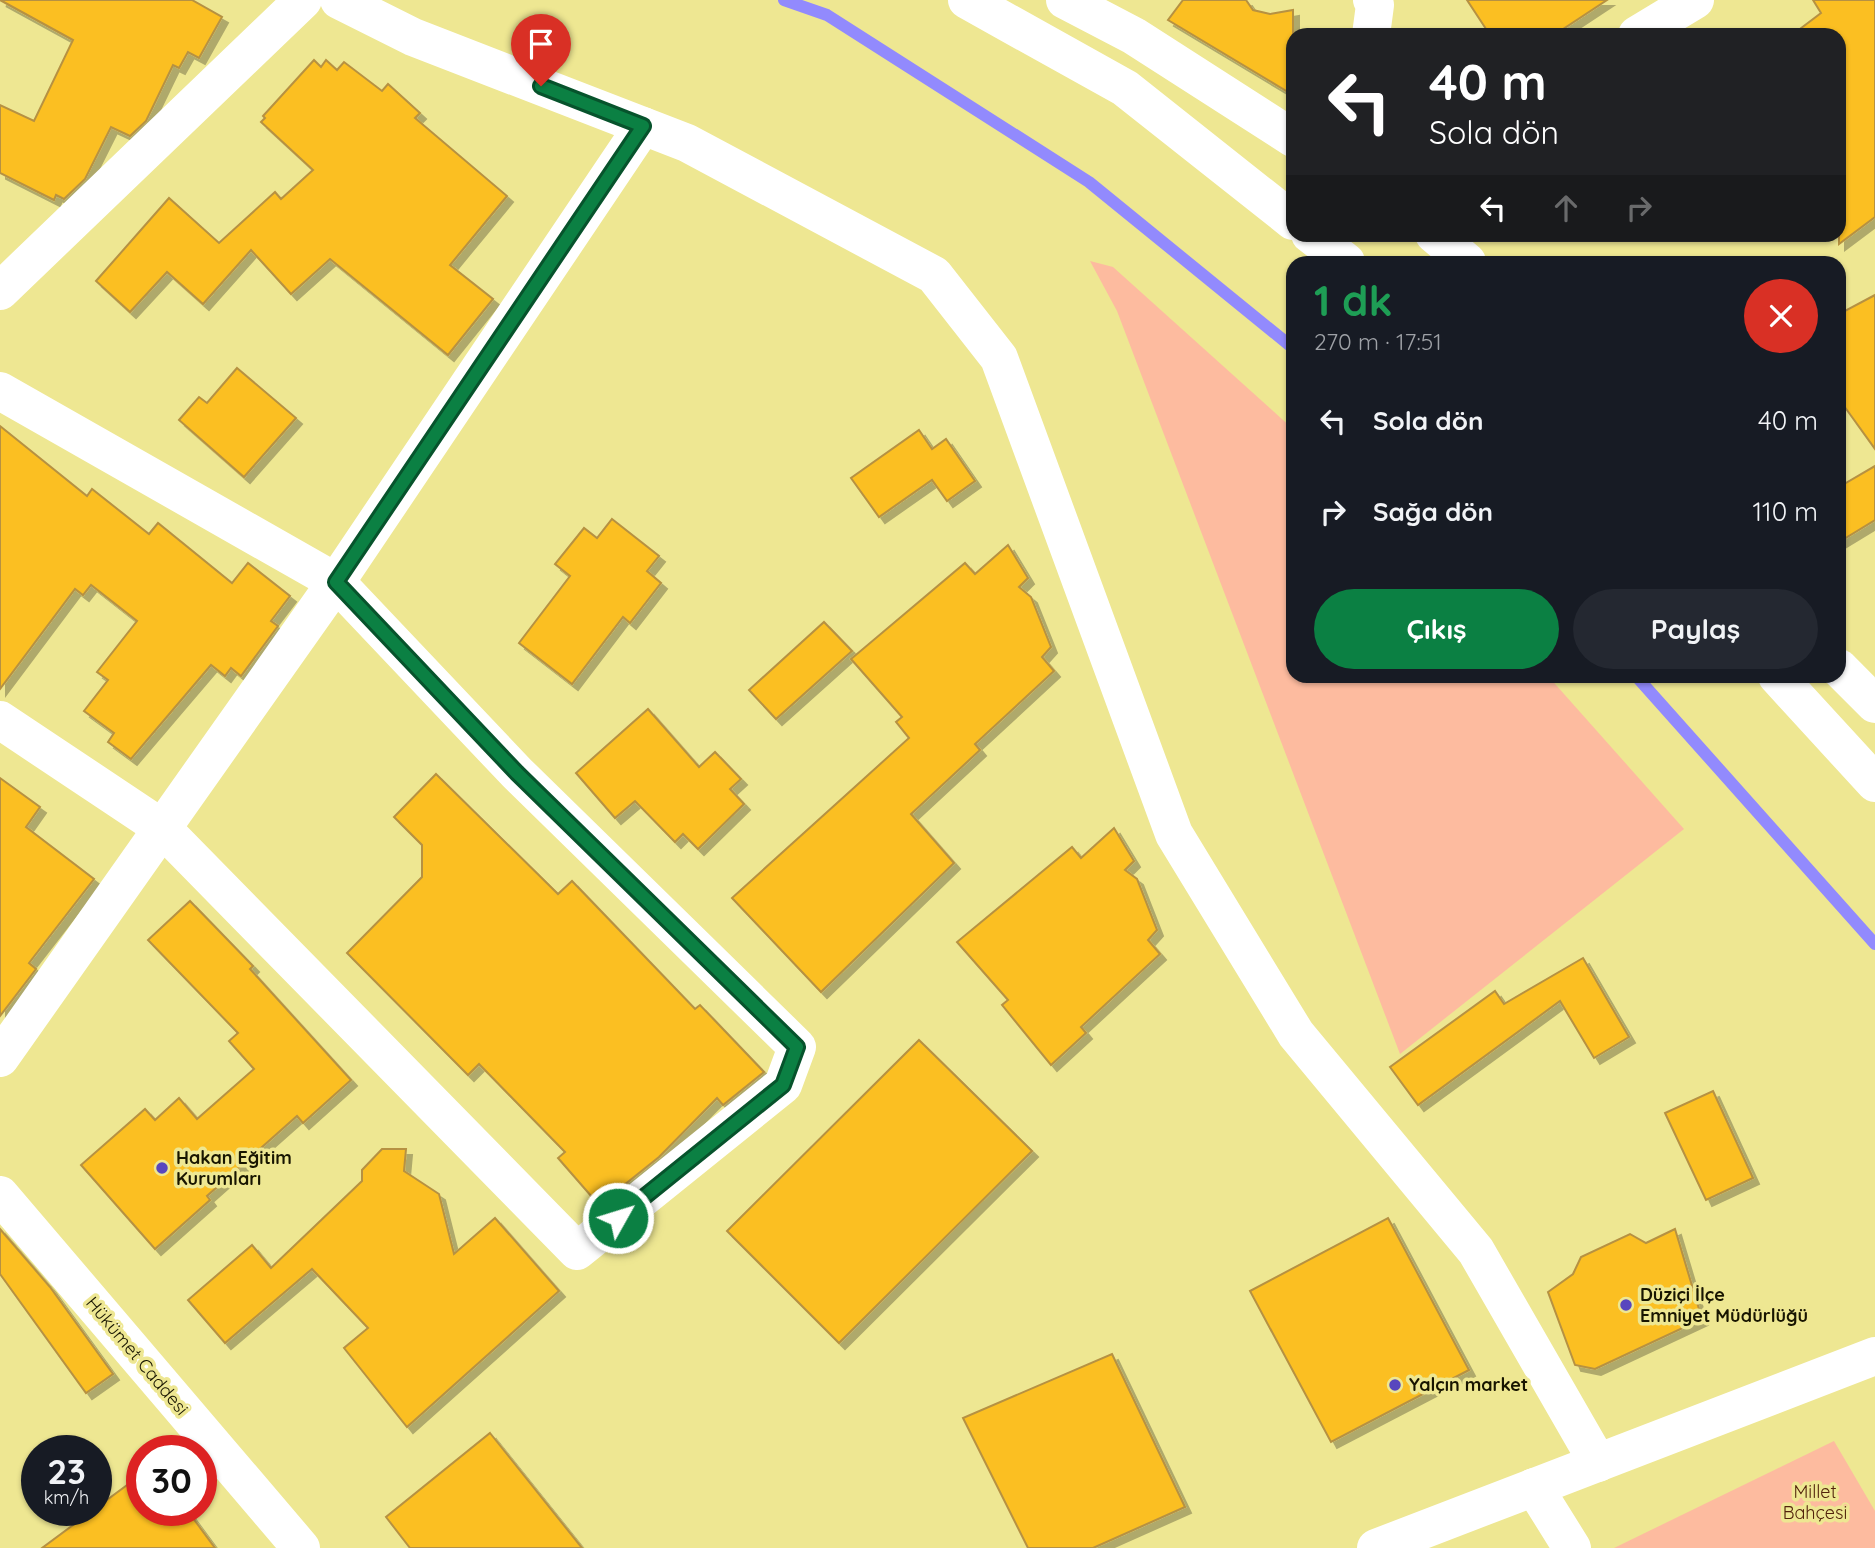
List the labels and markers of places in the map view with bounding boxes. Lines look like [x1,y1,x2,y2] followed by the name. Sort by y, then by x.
[511,14,571,86] pin
[176,1146,292,1190] place label: Hakan Eğitim Kurumları
[154,1160,170,1176] marker: Hakan Eğitim Kurumları
[1640,1283,1808,1327] place label: Düziçi İlçe Emniyet Müdürlüğü
[1618,1297,1634,1313] marker: Düziçi İlçe Emniyet Müdürlüğü
[1409,1373,1528,1396] place label: Yalçın market
[1387,1377,1403,1393] marker: Yalçın market

